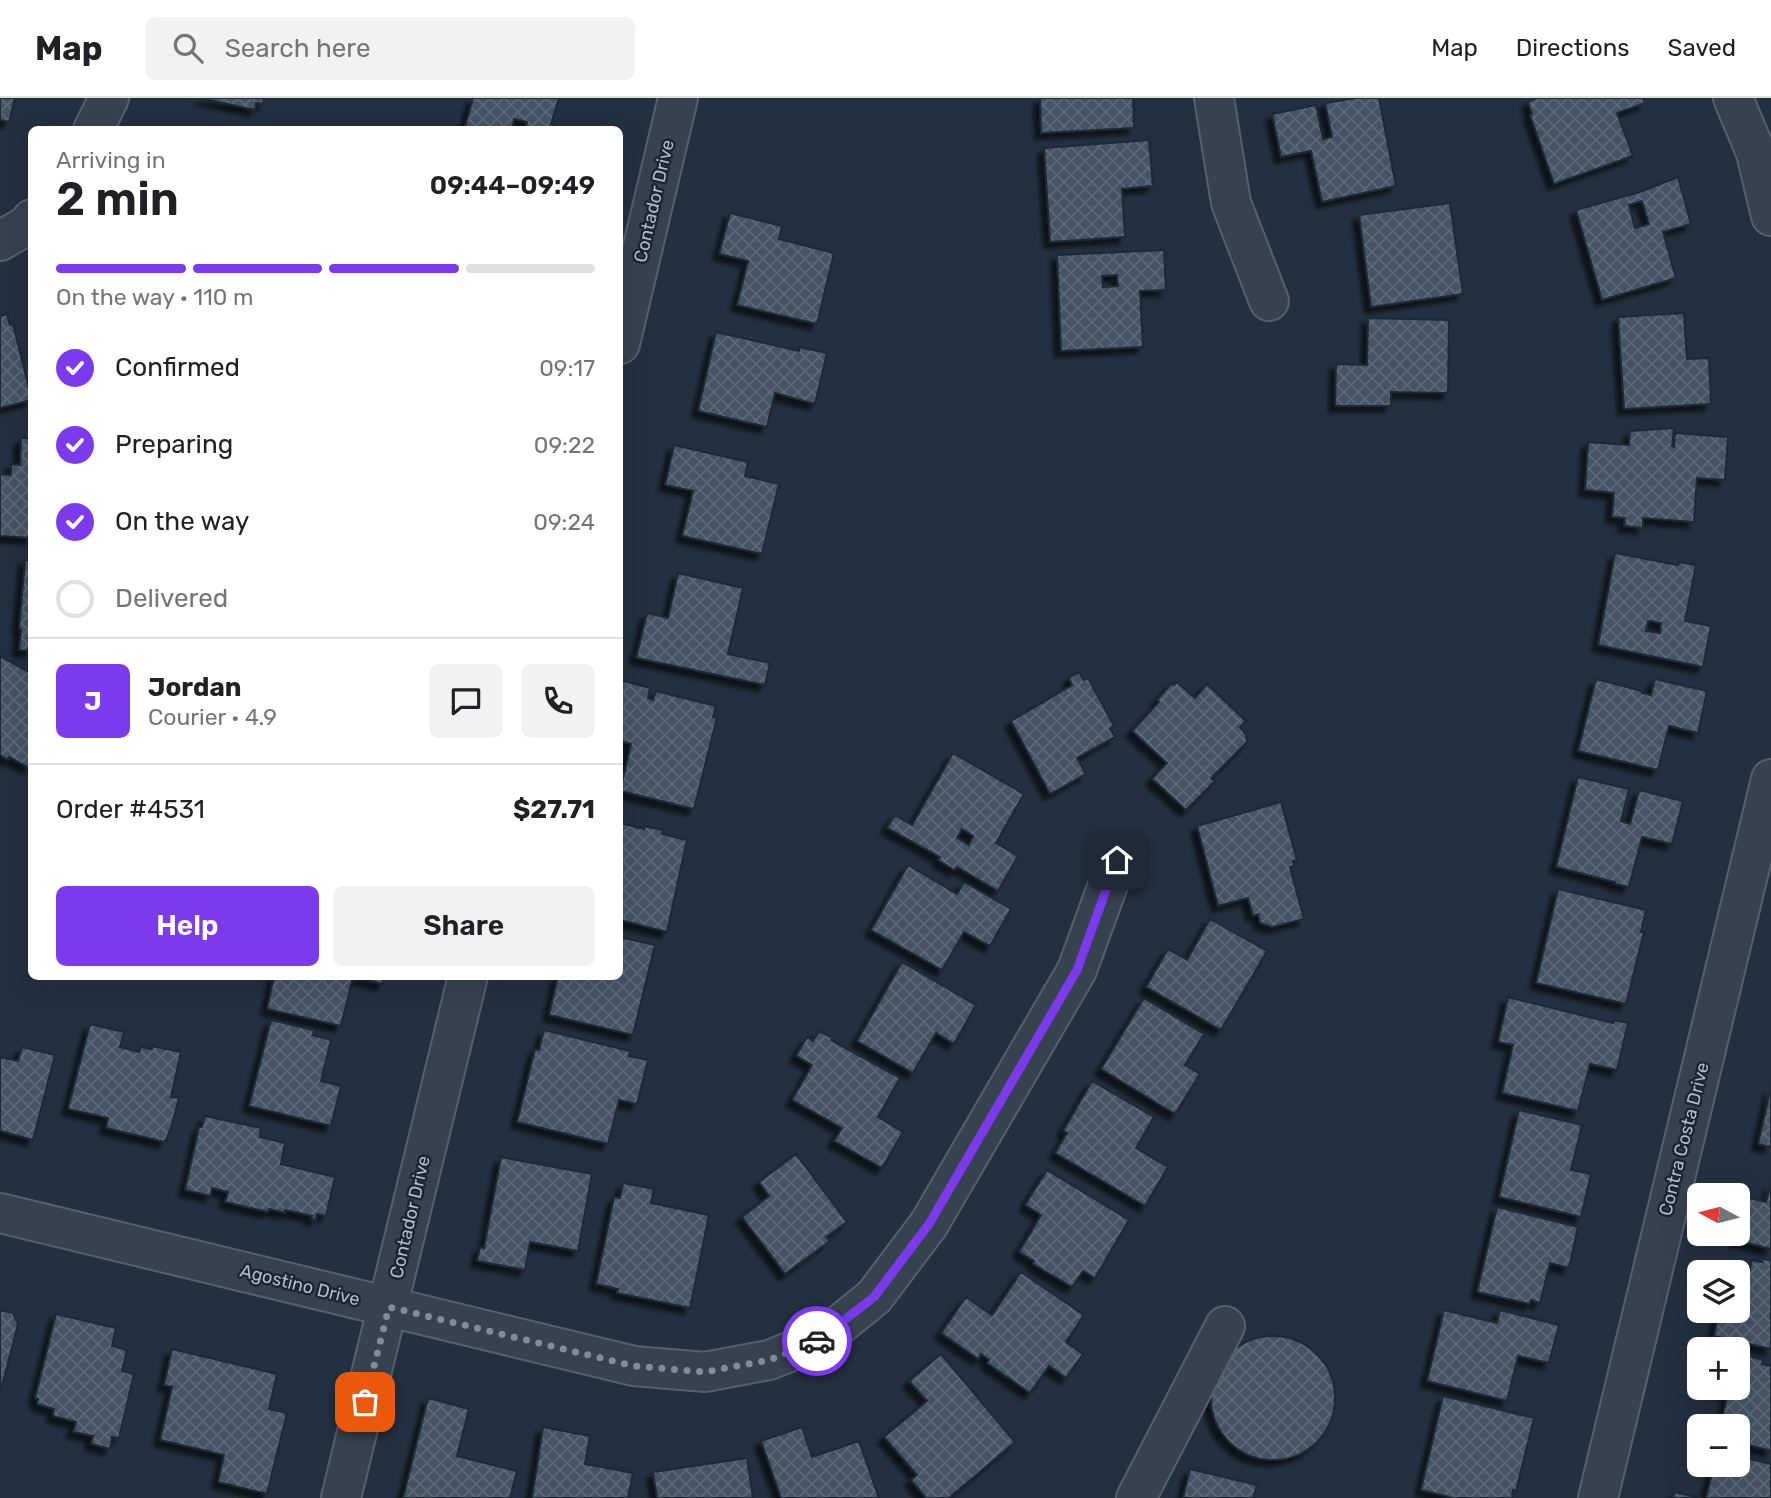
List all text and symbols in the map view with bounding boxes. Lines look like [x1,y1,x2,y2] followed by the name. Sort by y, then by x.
[145,17,635,80] search box
[35,29,103,68] text: Map
[169,29,207,67] icon: search
[225,33,370,64] text: Search here
[1431,34,1478,62] text: Map
[1516,34,1629,62] text: Directions
[1667,34,1736,62] text: Saved
[629,137,679,265] street label: Contador Drive
[56,146,166,174] text: Arriving in
[430,170,595,201] text: 09:44–09:49
[56,172,179,227] text: 2 min
[56,283,254,311] text: On the way · 110 m
[56,349,94,387] icon: check
[115,352,240,383] text: Confirmed
[539,354,595,382] text: 09:17
[56,426,94,464] icon: check
[115,429,233,460] text: Preparing
[534,431,595,459] text: 09:22
[56,503,94,541] icon: check
[115,506,249,537] text: On the way
[533,508,595,536] text: 09:24
[115,583,228,614] text: Delivered
[429,664,503,738] button: chat
[521,664,595,738] button: phone
[148,672,241,703] text: Jordan
[84,686,102,717] text: J
[148,703,277,731] text: Courier · 4.9
[56,794,205,825] text: Order #4531
[513,794,595,825] text: $27.71
[1087,830,1147,890] pin
[1098,841,1136,879] icon: home
[56,886,319,966] button: Help
[333,886,595,966] button: Share
[1654,1060,1714,1218] street label: Contra Costa Drive
[385,1153,435,1281] street label: Contador Drive
[1687,1183,1750,1246] north arrow
[1687,1183,1750,1477] map controls
[238,1260,362,1310] street label: Agostino Drive
[1687,1260,1750,1323] button: layers
[782,1306,852,1376] courier
[798,1322,836,1360] icon: car
[1687,1337,1750,1400] button: +
[335,1372,395,1432] pin
[346,1383,384,1421] icon: bag
[1687,1414,1750,1477] button: −

